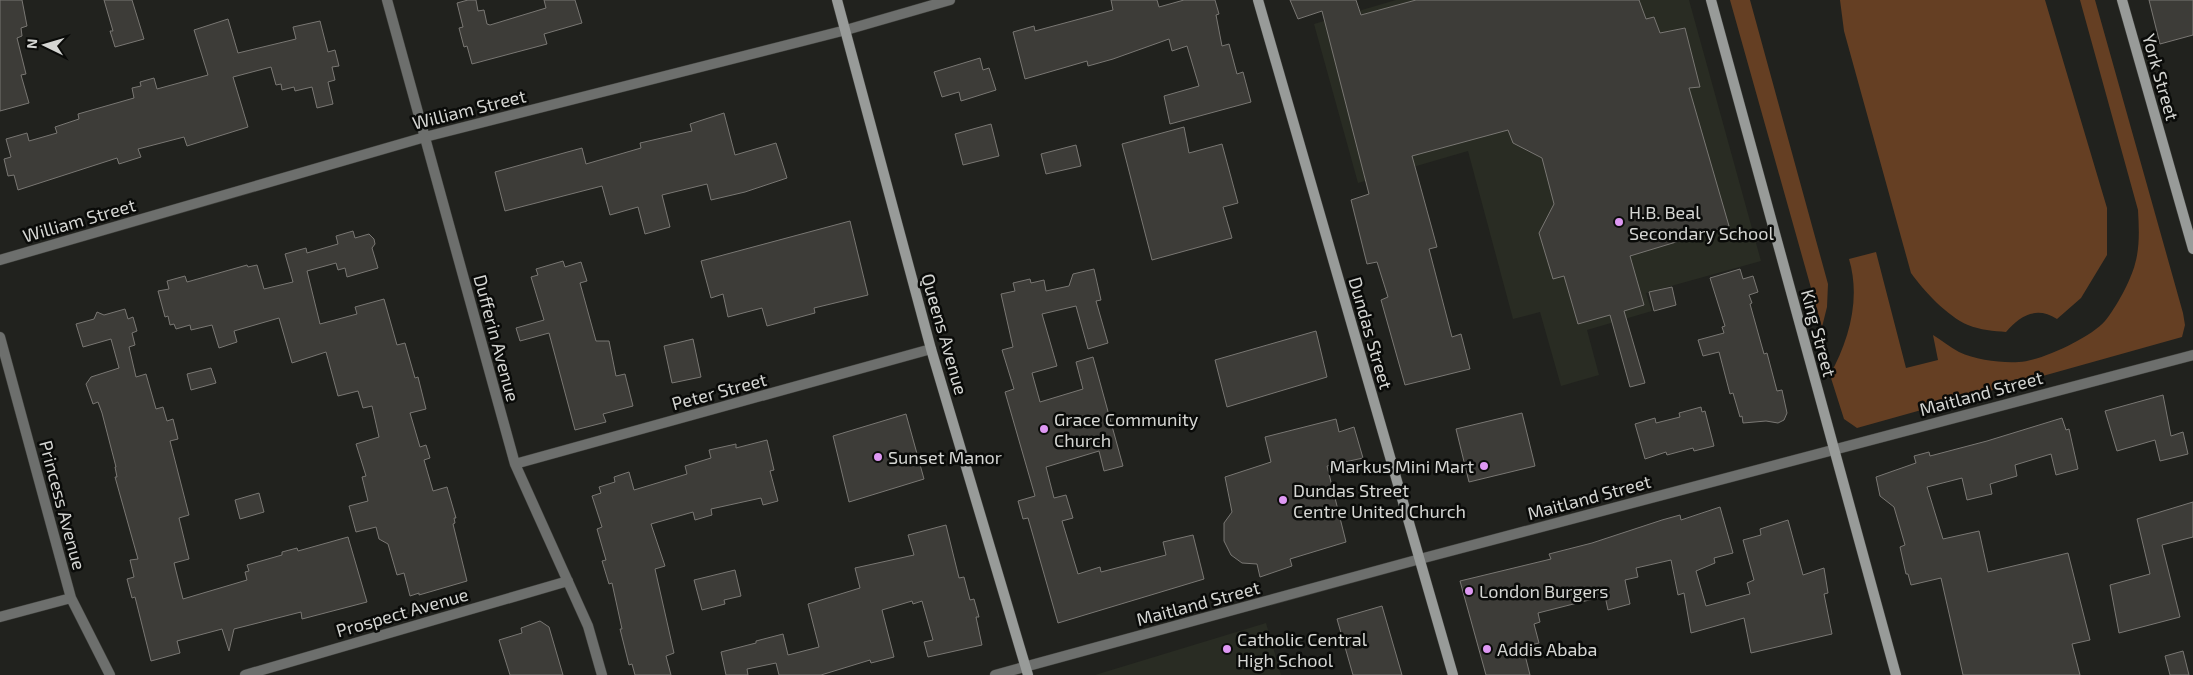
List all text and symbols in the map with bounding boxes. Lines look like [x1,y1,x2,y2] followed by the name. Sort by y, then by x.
[20,20,70,70] north arrow
[2138,31,2184,123] street label: York Street
[23,38,40,50] text: N
[410,84,528,134] street label: William Street
[20,193,138,247] street label: William Street
[1629,201,1774,244] place label: H.B. Beal Secondary School
[1613,216,1625,228] marker: H.B. Beal Secondary School
[917,271,973,397] street label: Queens Avenue
[469,272,525,404] street label: Dufferin Avenue
[1344,274,1398,392] street label: Dundas Street
[1797,287,1841,379] street label: King Street
[1917,366,2045,420] street label: Maitland Street
[669,368,769,414] street label: Peter Street
[1054,408,1199,451] place label: Grace Community Church
[1038,423,1050,435] marker: Grace Community Church
[35,438,91,572] street label: Princess Avenue
[888,446,1002,468] place label: Sunset Manor
[872,451,884,463] marker: Sunset Manor
[1330,455,1474,477] place label: Markus Mini Mart
[1478,460,1490,472] marker: Markus Mini Mart
[1525,470,1653,524] street label: Maitland Street
[1293,479,1466,522] place label: Dundas Street Centre United Church
[1277,494,1289,506] marker: Dundas Street Centre United Church
[1134,576,1262,630] street label: Maitland Street
[1479,580,1608,602] place label: London Burgers
[333,583,471,641] street label: Prospect Avenue
[1463,585,1475,597] marker: London Burgers
[1237,628,1368,671] place label: Catholic Central High School
[1497,638,1598,660] place label: Addis Ababa
[1221,643,1233,655] marker: Catholic Central High School
[1481,643,1493,655] marker: Addis Ababa

